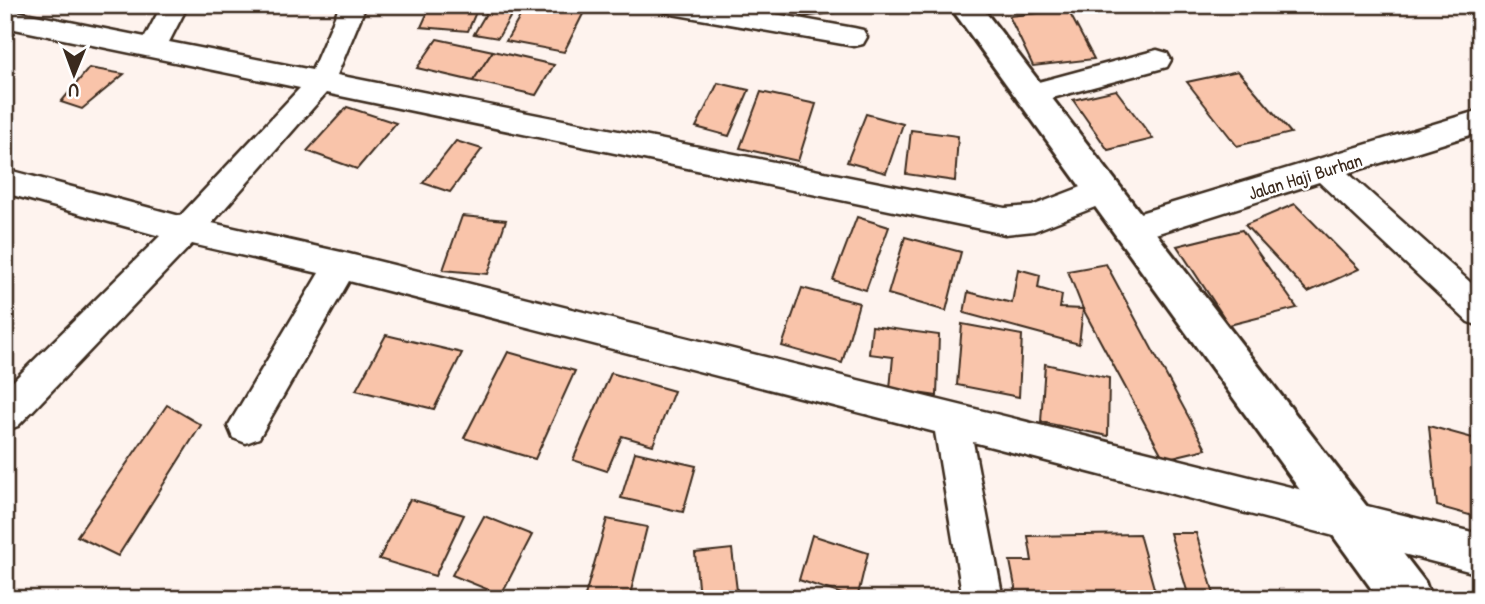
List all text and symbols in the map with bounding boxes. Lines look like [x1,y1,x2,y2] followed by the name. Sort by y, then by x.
[38,38,108,108] north arrow
[68,78,79,104] text: U
[1245,146,1365,206] street label: Jalan Haji Burhan

